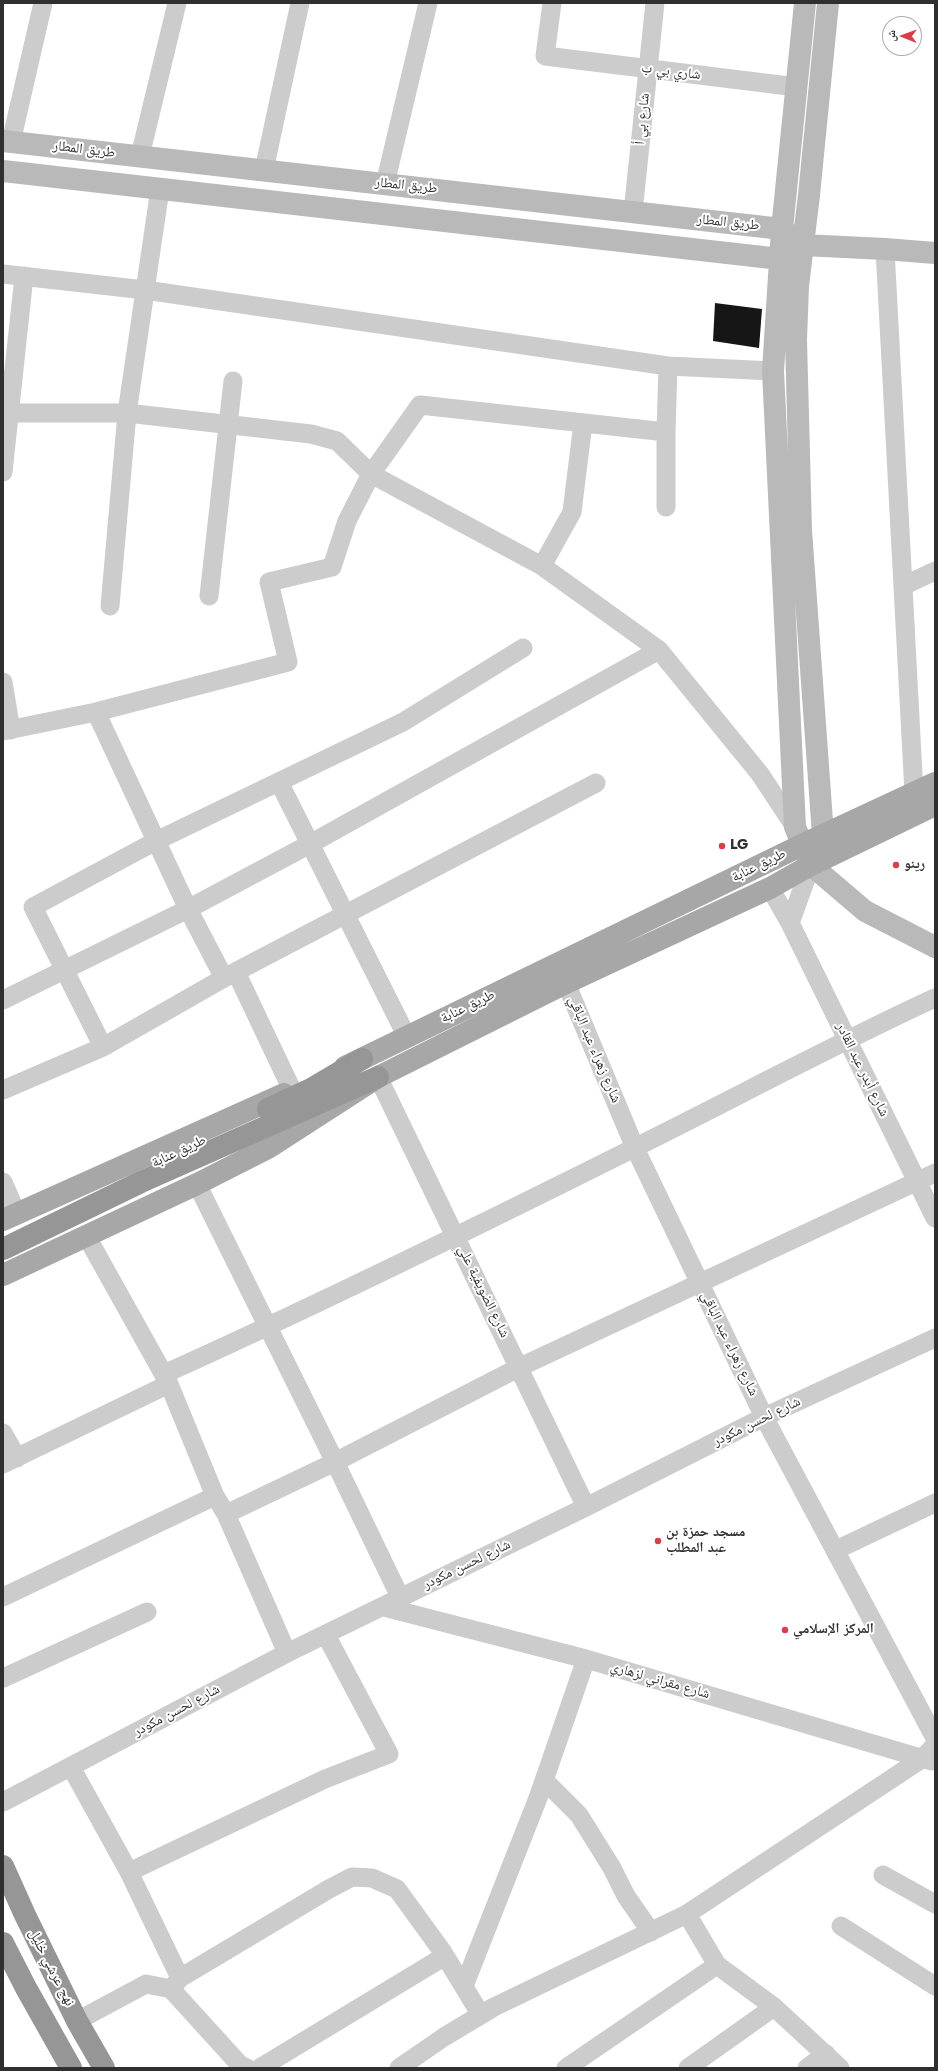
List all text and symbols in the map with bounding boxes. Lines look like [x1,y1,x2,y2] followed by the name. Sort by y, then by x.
[882,16,922,56] north arrow
[883,30,899,42] text: ش
[640,60,702,84] street label: شاري بي ب
[632,92,654,146] street label: شارع بي أ
[52,138,116,162] street label: طريق المطار
[374,174,438,198] street label: طريق المطار
[696,211,760,235] street label: طريق المطار
[730,838,748,854] place label: LG
[717,841,727,851] marker: LG
[729,846,789,886] street label: طريق عنابة
[904,857,925,873] place label: رينو
[891,860,901,870] marker: رينو
[438,987,498,1027] street label: طريق عنابة
[564,994,624,1106] street label: شارع زهراء عبد الباقي
[832,1020,892,1120] street label: شارع أبدر عبد القادر
[149,1132,209,1172] street label: طريق عنابة
[453,1243,513,1341] street label: شارع الضويفية علي
[696,1289,762,1399] street label: شارع زهراء عبد الباقي
[710,1394,804,1450] street label: شارع لحسن مكودر
[666,1525,745,1558] place label: مسجد حمزة بن عبد المطلب
[653,1536,663,1546] marker: مسجد حمزة بن عبد المطلب
[420,1537,514,1593] street label: شارع لحسن مكودر
[793,1622,874,1638] place label: المركز الإسلامي
[780,1625,790,1635] marker: المركز الإسلامي
[608,1659,712,1703] street label: شارع مقراني لزهاري
[131,1681,223,1741] street label: شارع لحسن مكودر
[24,1927,78,2009] street label: نهج عرشي خليل

